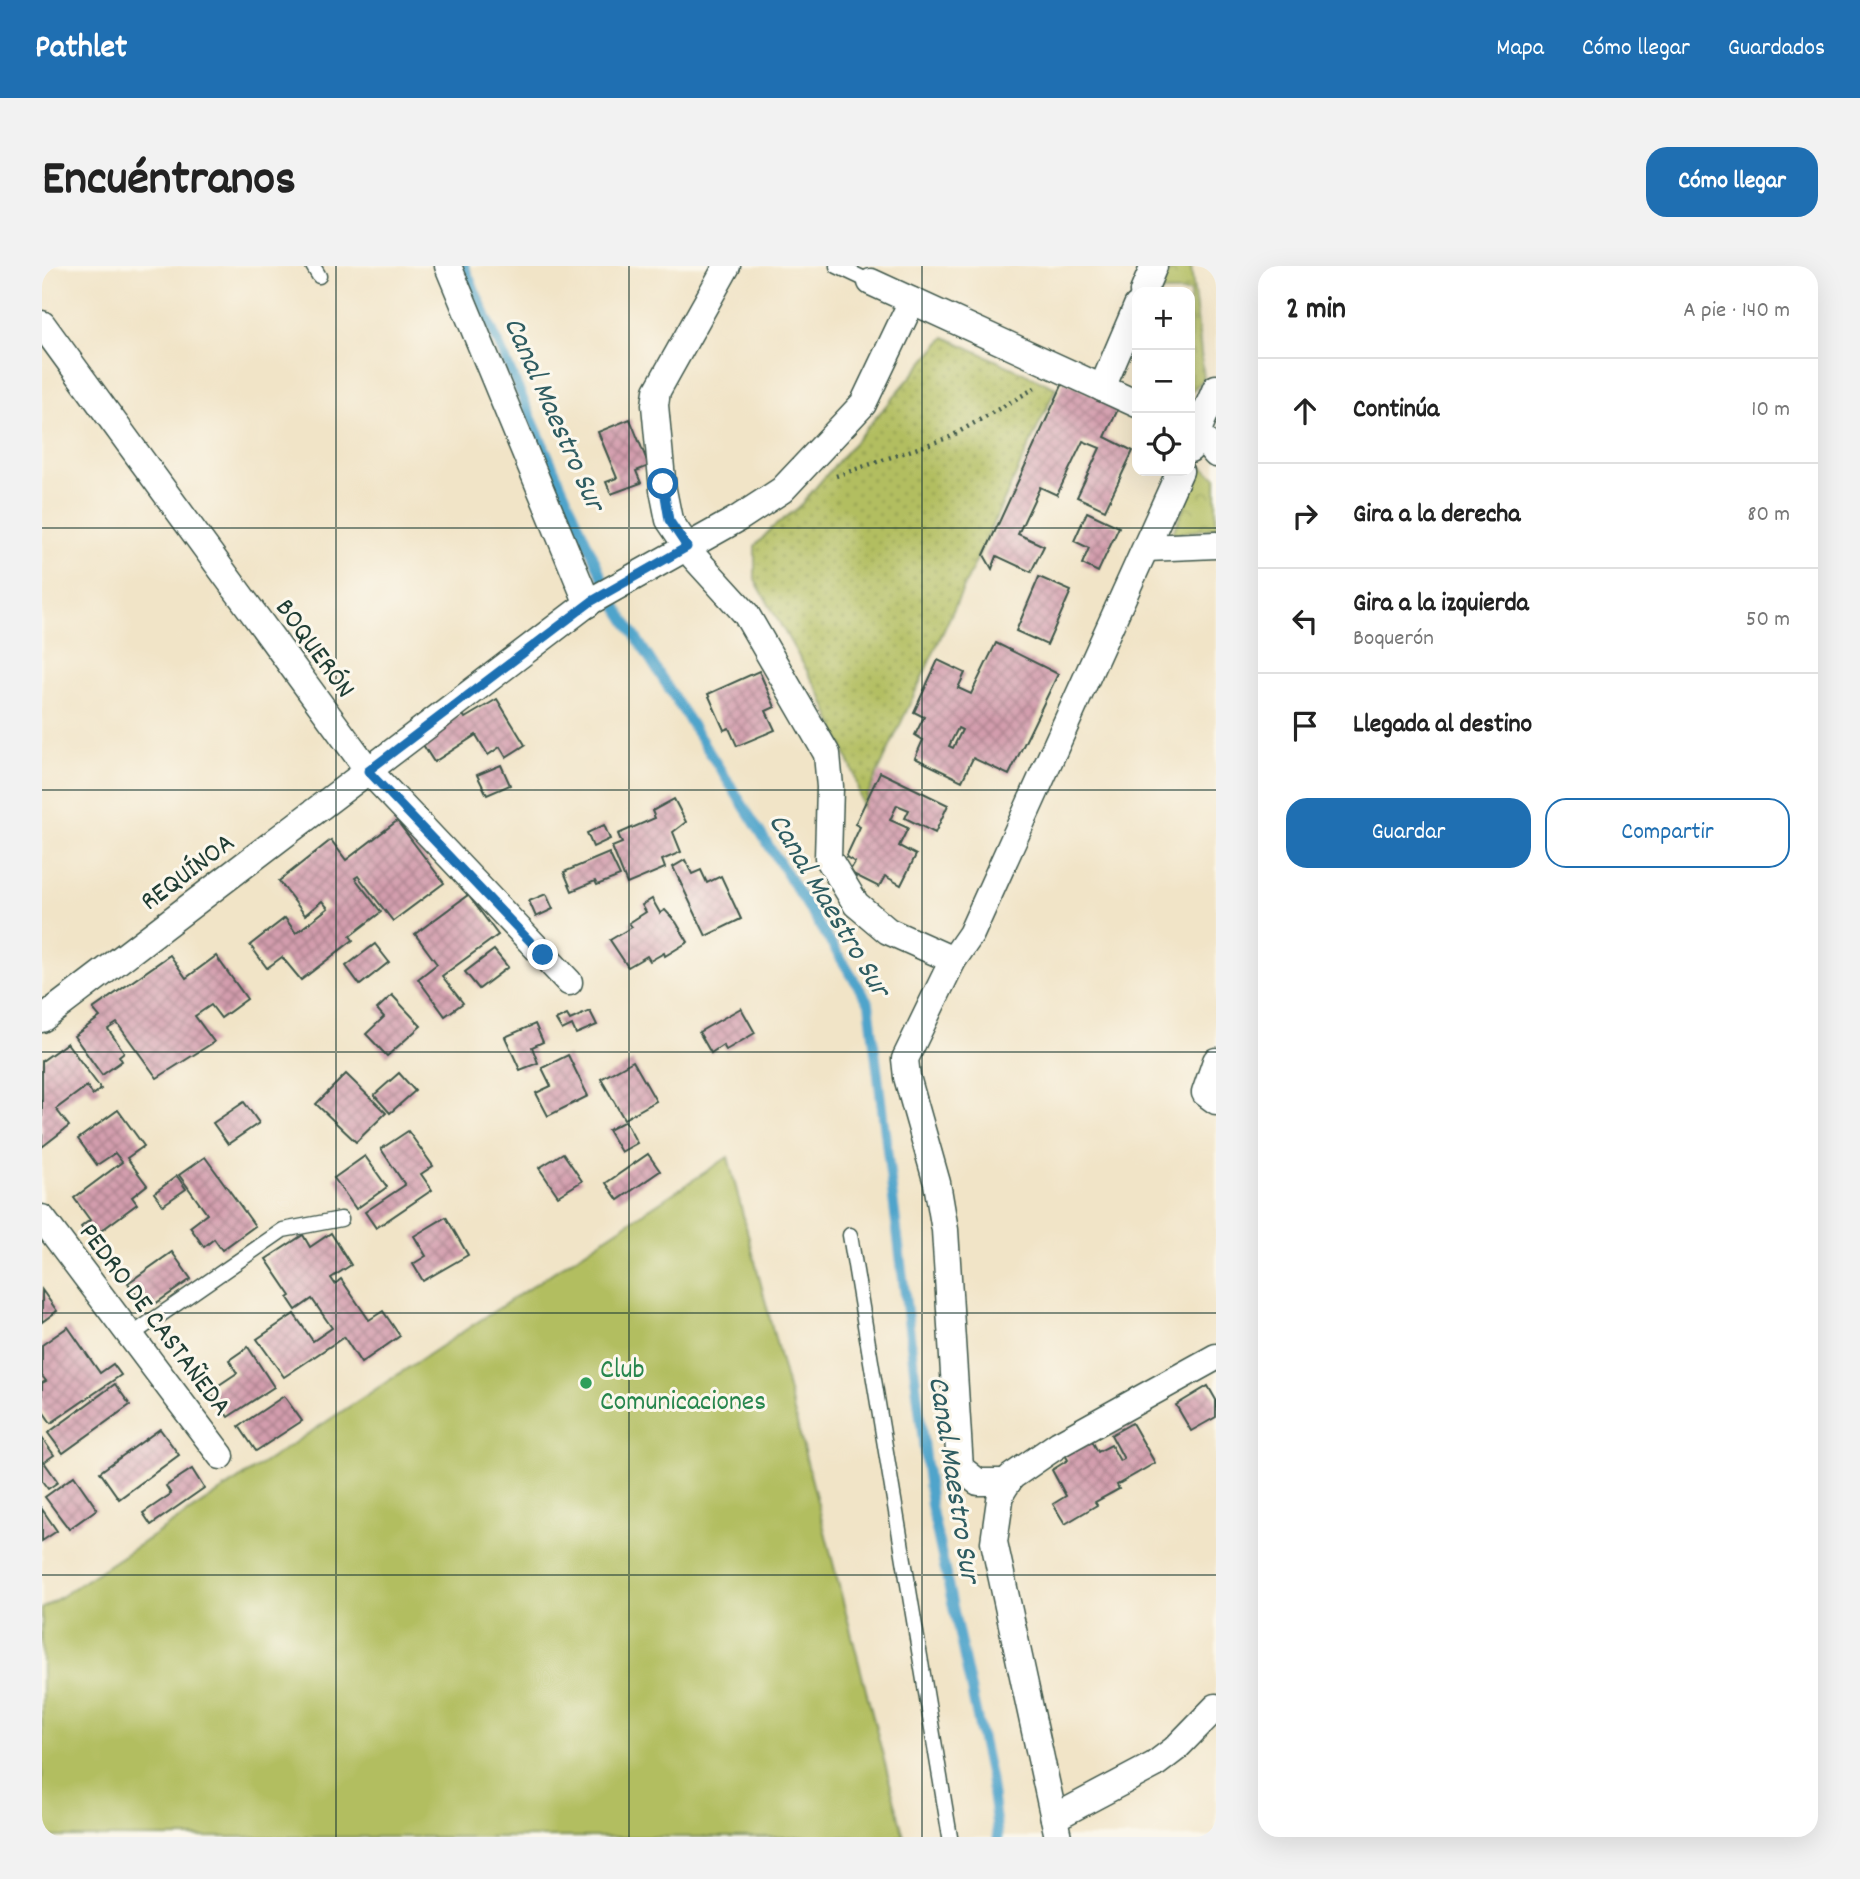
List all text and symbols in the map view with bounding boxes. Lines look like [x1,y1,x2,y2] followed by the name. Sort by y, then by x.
[35,26,127,73] text: Pathlet
[1496,32,1544,66] text: Mapa
[1582,32,1690,66] text: Cómo llegar
[1728,32,1825,66] text: Guardados
[42,147,296,217] text: Encuéntranos
[1646,147,1818,217] button: Cómo llegar
[1132,287,1195,476] map controls
[1132,287,1195,350] button: +
[1286,290,1346,333] text: 2 min
[1683,295,1790,328] text: A pie · 140 m
[490,311,615,521] water label: Canal Maestro Sur
[1132,350,1195,413] button: −
[1286,392,1324,430] icon: ahead
[1353,392,1439,429] text: Continúa
[1751,394,1790,427] text: 10 m
[1132,413,1195,476] button: locate
[647,468,678,499] route start
[1286,497,1324,535] icon: right
[1353,497,1520,534] text: Gira a la derecha
[1747,499,1790,532] text: 80 m
[1353,586,1529,623] text: Gira a la izquierda
[263,592,363,708] street label: BOQUERÓN
[1286,602,1324,640] icon: left
[1746,604,1790,637] text: 50 m
[1353,623,1434,656] text: Boquerón
[1286,707,1324,745] icon: arrive
[1353,707,1532,744] text: Llegada al destino
[1286,798,1531,868] button: Guardar
[1545,798,1790,868] button: Compartir
[755,806,901,1009] water label: Canal Maestro Sur
[133,825,245,923] street label: REQUÍNOA
[527,939,558,970] route end
[67,1216,239,1426] street label: PEDRO DE CASTAÑEDA
[600,1352,766,1424] place label: Club Comunicaciones
[914,1374,990,1589] water label: Canal Maestro Sur
[578,1375,594,1391] marker: Club Comunicaciones

